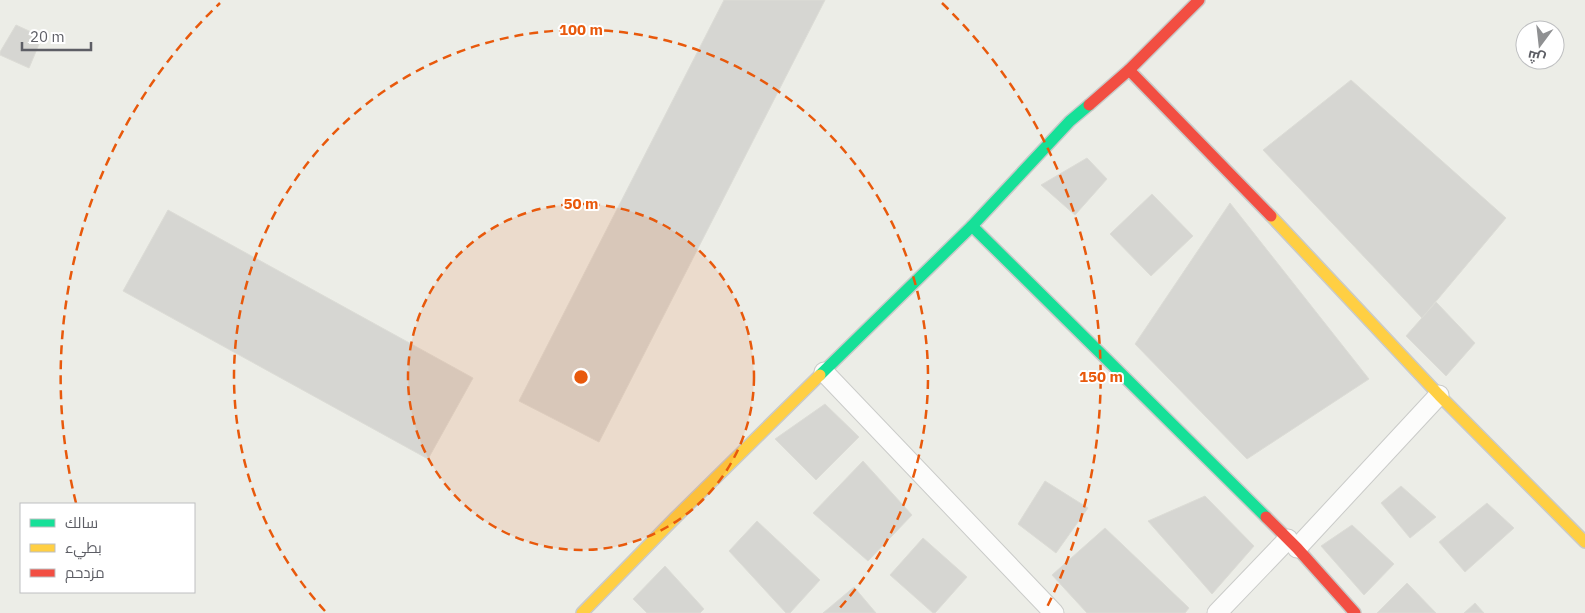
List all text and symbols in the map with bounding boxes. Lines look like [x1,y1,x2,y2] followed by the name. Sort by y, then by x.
[22,20,91,52] scale bar
[559,20,603,39] text: 100 m
[1515,20,1565,70] north arrow
[30,27,65,46] text: 20 m
[1526,47,1548,69] text: ش
[564,194,598,213] text: 50 m
[1079,367,1123,386] text: 150 m
[572,368,590,386] centre of rings
[20,503,195,593] legend
[65,513,98,532] text: سالك
[65,538,102,560] text: بطيء
[65,563,105,583] text: مزدحم

